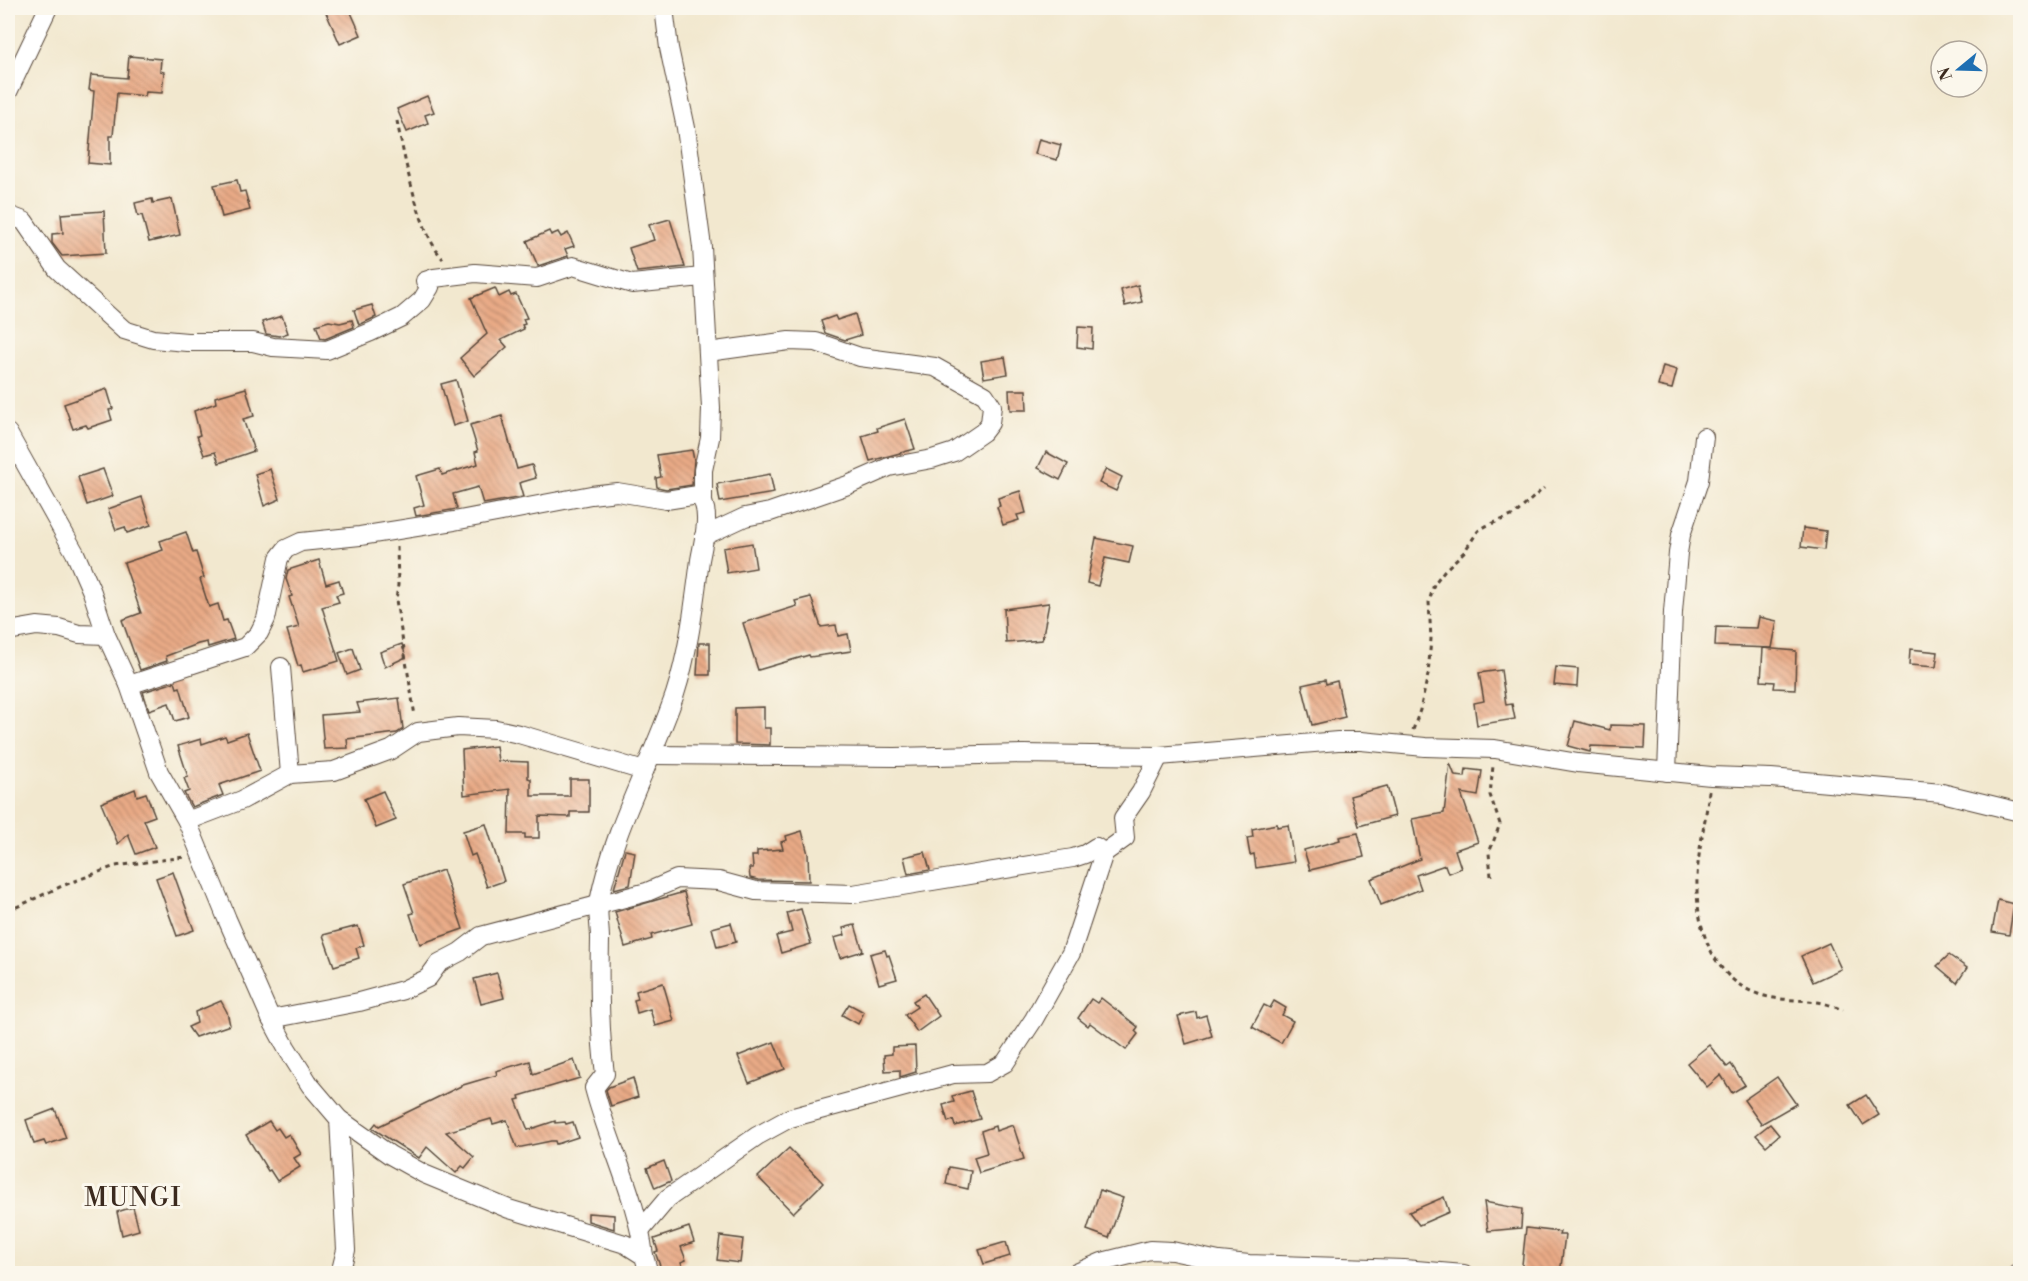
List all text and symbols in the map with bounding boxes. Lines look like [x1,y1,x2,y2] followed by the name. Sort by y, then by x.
[1929,39,1989,99] north arrow
[1934,64,1957,83] text: N
[84,1182,182,1214] district label: MUNGI

